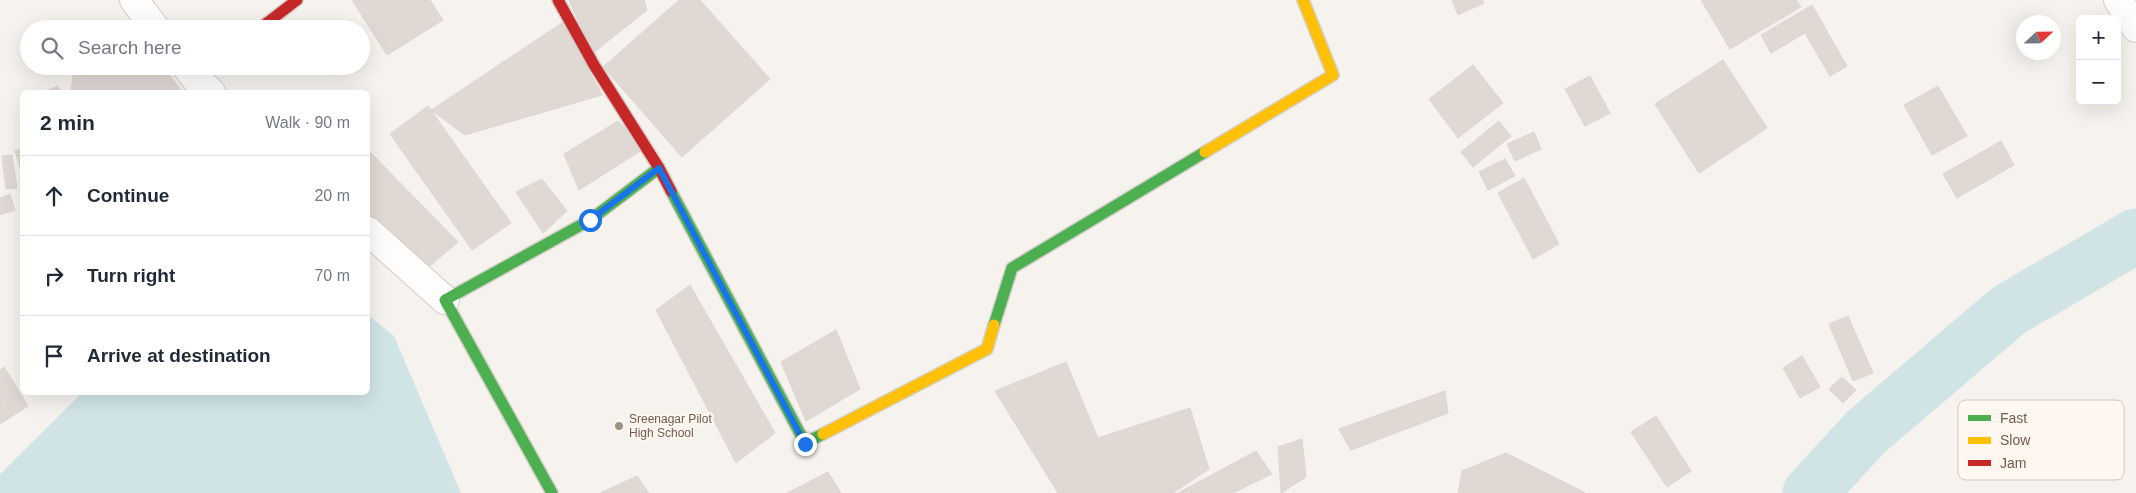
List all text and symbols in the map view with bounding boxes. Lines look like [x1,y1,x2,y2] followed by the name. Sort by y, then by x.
[2016,15,2061,60] north arrow
[2076,15,2121,105] map controls
[2076,15,2121,60] button: +
[20,20,370,75] search box
[38,34,66,62] icon: search
[78,37,182,58] text: Search here
[2076,60,2121,105] button: −
[40,111,95,134] text: 2 min
[265,114,350,131] text: Walk · 90 m
[40,182,68,210] icon: ahead
[87,185,169,206] text: Continue
[314,187,350,204] text: 20 m
[579,209,602,232] route start
[40,262,68,290] icon: right
[87,265,175,286] text: Turn right
[314,267,350,284] text: 70 m
[40,342,68,370] icon: arrive
[87,345,271,366] text: Arrive at destination
[1958,400,2124,480] legend
[2000,410,2027,426] text: Fast
[629,412,712,440] place label: Sreenagar Pilot High School
[613,420,625,432] marker: Sreenagar Pilot High School
[2000,432,2031,448] text: Slow
[794,433,817,456] route end
[2000,455,2026,471] text: Jam

